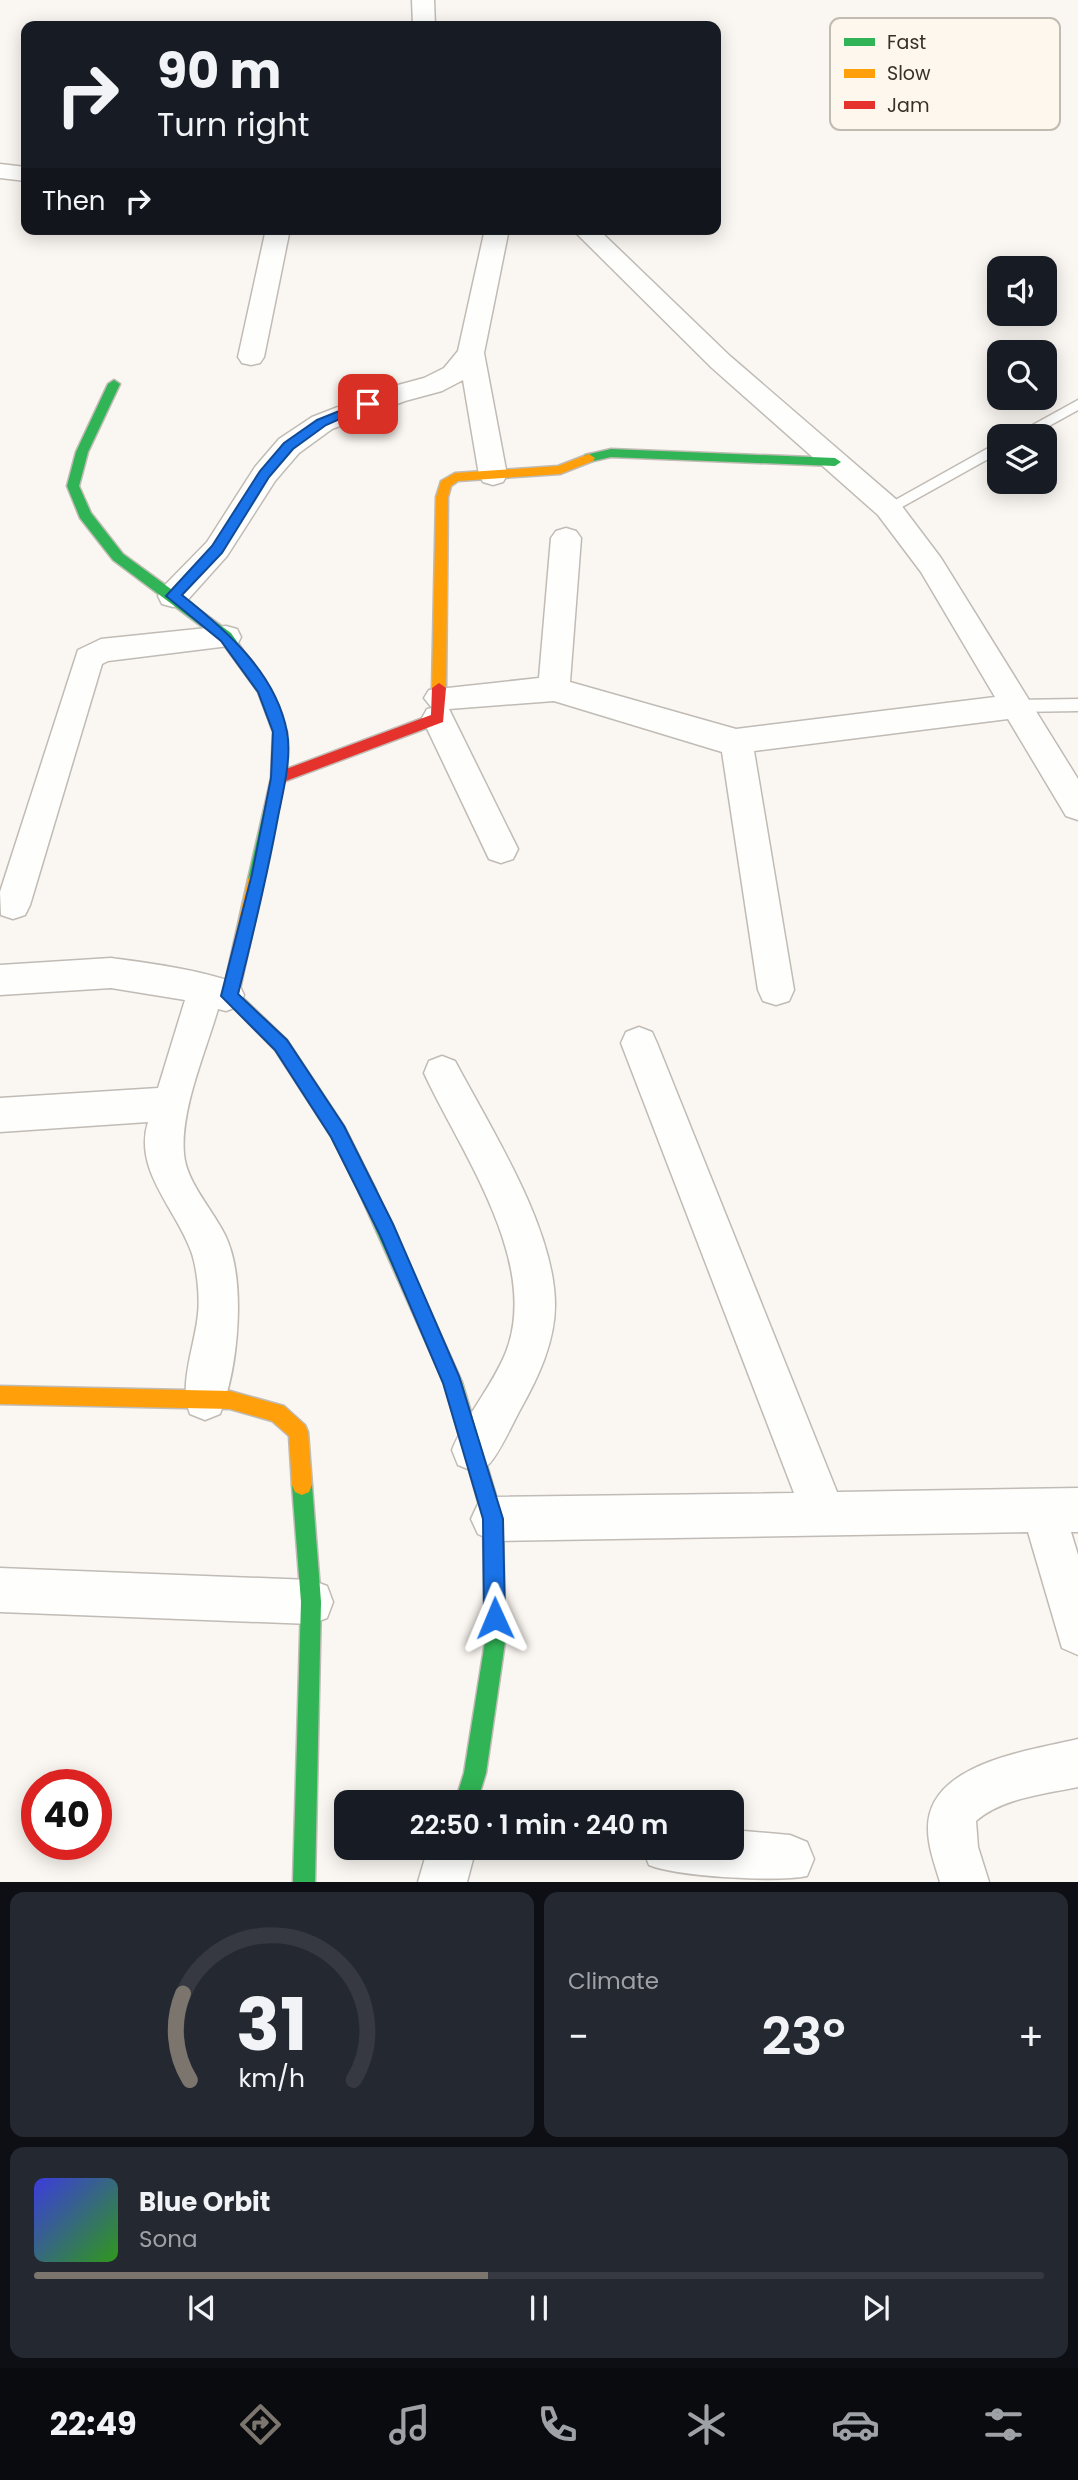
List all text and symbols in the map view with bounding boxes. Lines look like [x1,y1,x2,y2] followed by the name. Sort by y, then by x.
[830,18,1060,130] legend
[887,29,926,56] text: Fast
[157,37,281,105] text: 90 m
[42,49,133,140] icon: right
[887,60,931,87] text: Slow
[887,92,929,119] text: Jam
[157,102,309,147] text: Turn right
[119,182,157,220] icon: right
[42,183,105,219] text: Then
[987,256,1057,494] map controls
[987,256,1057,326] button: sound
[987,340,1057,410] button: search
[338,374,398,434] pin
[349,385,387,423] icon: arrive
[987,424,1057,494] button: layers
[458,1581,532,1655] position arrow
[21,1769,112,1860] speed limit sign: 40
[410,1807,668,1843] text: 22:50 · 1 min · 240 m
[568,1965,659,1997] text: Climate
[236,1975,308,2076] text: 31
[761,2000,846,2073] text: 23°
[568,2010,589,2063] text: −
[1018,2010,1044,2063] text: +
[239,2061,305,2096] text: km/h
[139,2184,270,2220] text: Blue Orbit
[139,2223,198,2255] text: Sona
[183,2289,221,2327] icon: previous
[520,2289,558,2327] icon: pause
[857,2289,895,2327] icon: next
[236,2400,285,2449] icon: directions
[385,2400,434,2449] icon: music
[533,2400,582,2449] icon: phone
[682,2400,731,2449] icon: climate
[831,2400,880,2449] icon: car
[979,2400,1028,2449] icon: filters
[50,2401,137,2446] text: 22:49

